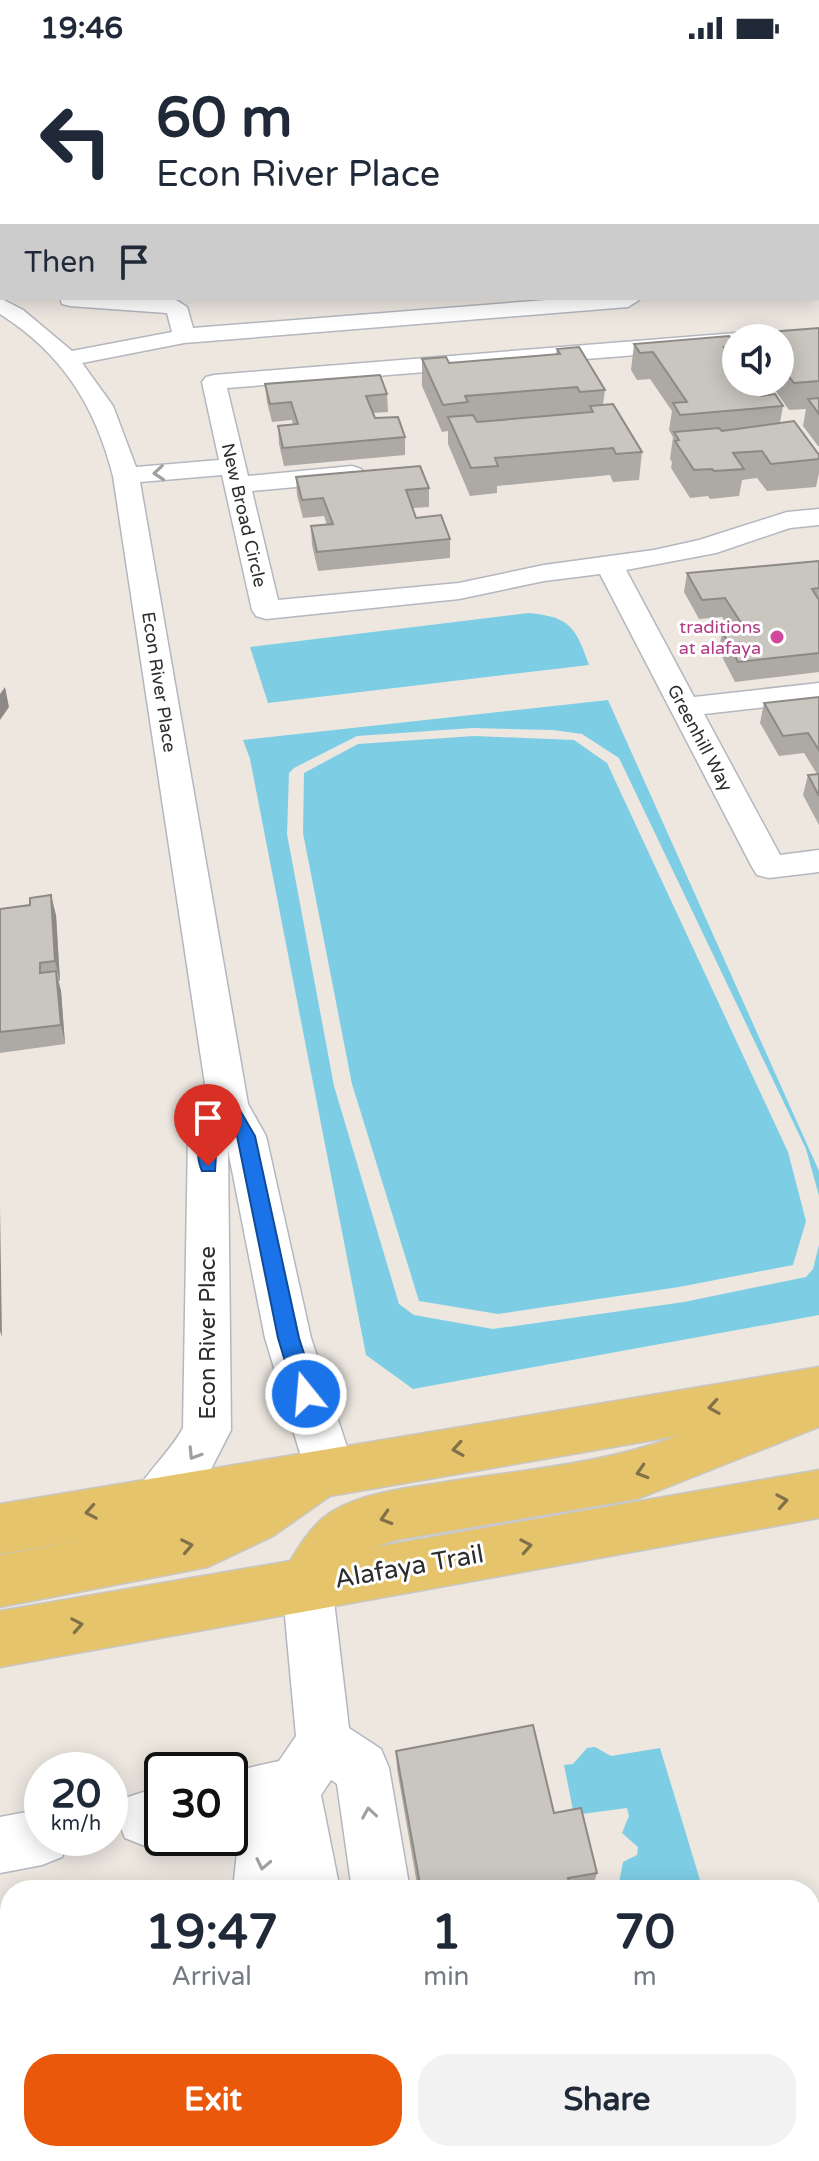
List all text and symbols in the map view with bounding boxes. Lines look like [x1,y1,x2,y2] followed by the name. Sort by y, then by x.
[40,10,123,47] text: 19:46
[156,85,292,152] text: 60 m
[24,88,128,192] icon: left
[156,153,440,196] text: Econ River Place
[112,240,156,284] icon: arrive
[24,244,96,281] text: Then
[722,324,794,396] map controls
[722,324,794,396] button: sound
[217,441,271,589] street label: New Broad Circle
[153,464,166,481] one-way arrow
[137,610,181,754] street label: Econ River Place
[679,616,761,659] place label: traditions at alafaya
[768,628,786,646] marker: traditions at alafaya
[663,681,738,795] street label: Greenhill Way
[174,1084,242,1166] pin
[186,1096,230,1140] icon: arrive
[195,1246,221,1420] street label: Econ River Place
[264,1352,348,1436] position arrow
[708,1397,721,1414] one-way arrow
[451,1440,465,1457] one-way arrow
[188,1445,203,1460] one-way arrow
[635,1463,649,1479] one-way arrow
[775,1493,789,1510] one-way arrow
[85,1503,98,1520] one-way arrow
[380,1509,394,1525] one-way arrow
[180,1538,193,1555] one-way arrow
[332,1538,486,1595] street label: Alafaya Trail
[519,1538,533,1555] one-way arrow
[70,1618,84,1635] one-way arrow
[144,1752,248,1856] speed limit sign: 30
[51,1770,101,1818] text: 20
[361,1806,378,1820] one-way arrow
[51,1812,101,1836] text: km/h
[255,1856,272,1870] one-way arrow
[145,1904,278,1962] text: 19:47
[431,1904,461,1962] text: 1
[615,1904,675,1962] text: 70
[171,1961,252,1992] text: Arrival
[423,1961,469,1992] text: min
[633,1961,657,1992] text: m
[24,2054,402,2146] button: Exit
[418,2054,796,2146] button: Share

